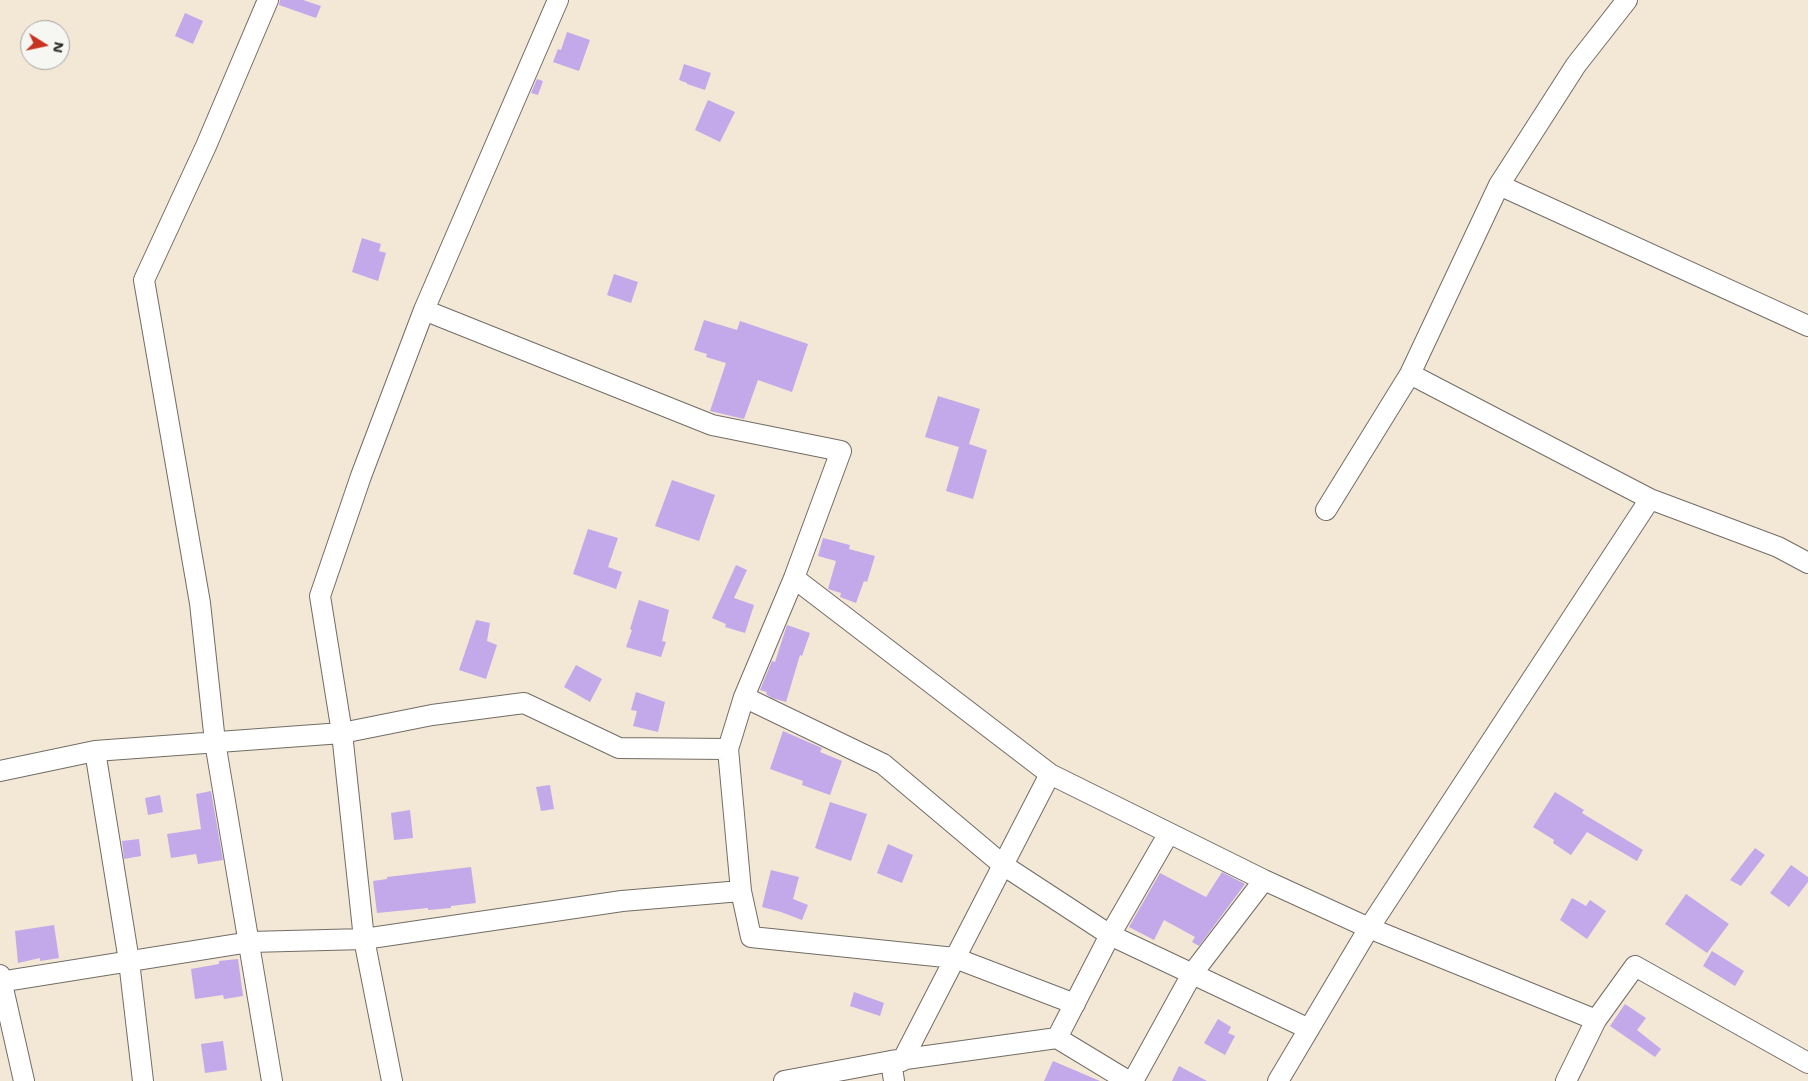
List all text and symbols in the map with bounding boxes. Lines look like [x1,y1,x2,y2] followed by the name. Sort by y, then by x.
[20,20,70,70] north arrow
[49,40,69,54] text: N

